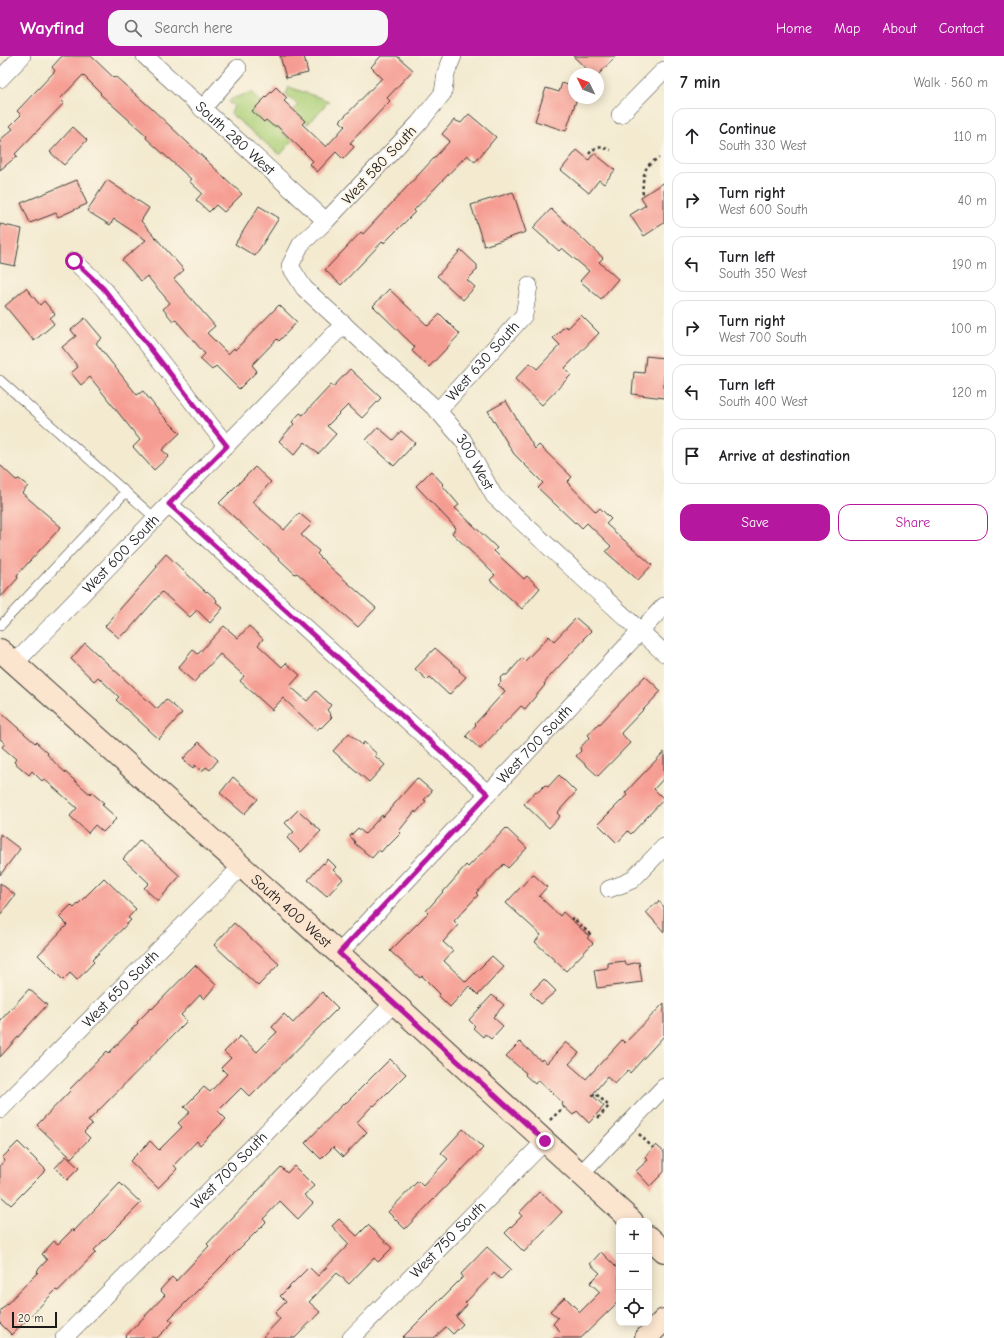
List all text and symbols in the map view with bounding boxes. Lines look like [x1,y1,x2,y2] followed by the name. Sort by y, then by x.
[108,10,388,46] search box
[20,17,84,39] text: Wayfind
[122,17,144,39] icon: search
[154,19,233,37] text: Search here
[776,20,812,37] text: Home
[834,20,860,37] text: Map
[882,20,917,37] text: About
[939,20,984,37] text: Contact
[568,68,604,104] north arrow
[680,73,721,92] text: 7 min
[914,75,988,90] text: Walk · 560 m
[192,97,279,179] street label: South 280 West
[719,120,776,138] text: Continue
[338,122,420,208] street label: West 580 South
[681,125,703,147] icon: ahead
[954,129,987,144] text: 110 m
[719,138,806,153] text: South 330 West
[719,184,785,202] text: Turn right
[681,189,703,211] icon: right
[958,193,987,208] text: 40 m
[719,202,808,217] text: West 600 South
[719,248,775,266] text: Turn left
[65,252,83,270] route start
[681,253,703,275] icon: left
[952,257,987,272] text: 190 m
[719,266,807,281] text: South 350 West
[719,312,785,330] text: Turn right
[442,317,523,405] street label: West 630 South
[681,317,703,339] icon: right
[951,321,987,336] text: 100 m
[719,330,807,345] text: West 700 South
[719,376,775,394] text: Turn left
[681,381,703,403] icon: left
[952,385,987,400] text: 120 m
[719,394,807,409] text: South 400 West
[453,430,498,494] street label: 300 West
[681,445,703,467] icon: arrive
[719,447,850,465] text: Arrive at destination
[680,504,830,541] button: Save
[838,504,988,541] button: Share
[79,511,163,597] street label: West 600 South
[493,701,576,788] street label: West 700 South
[247,870,336,952] street label: South 400 West
[78,946,163,1031] street label: West 650 South
[187,1128,271,1213] street label: West 700 South
[536,1132,554,1150] route end
[406,1197,490,1282] street label: West 750 South
[616,1218,652,1326] map controls
[616,1218,652,1254] button: +
[616,1254,652,1290] button: −
[616,1290,652,1326] button: locate
[12,1310,57,1329] scale bar
[18,1312,43,1325] text: 20 m

